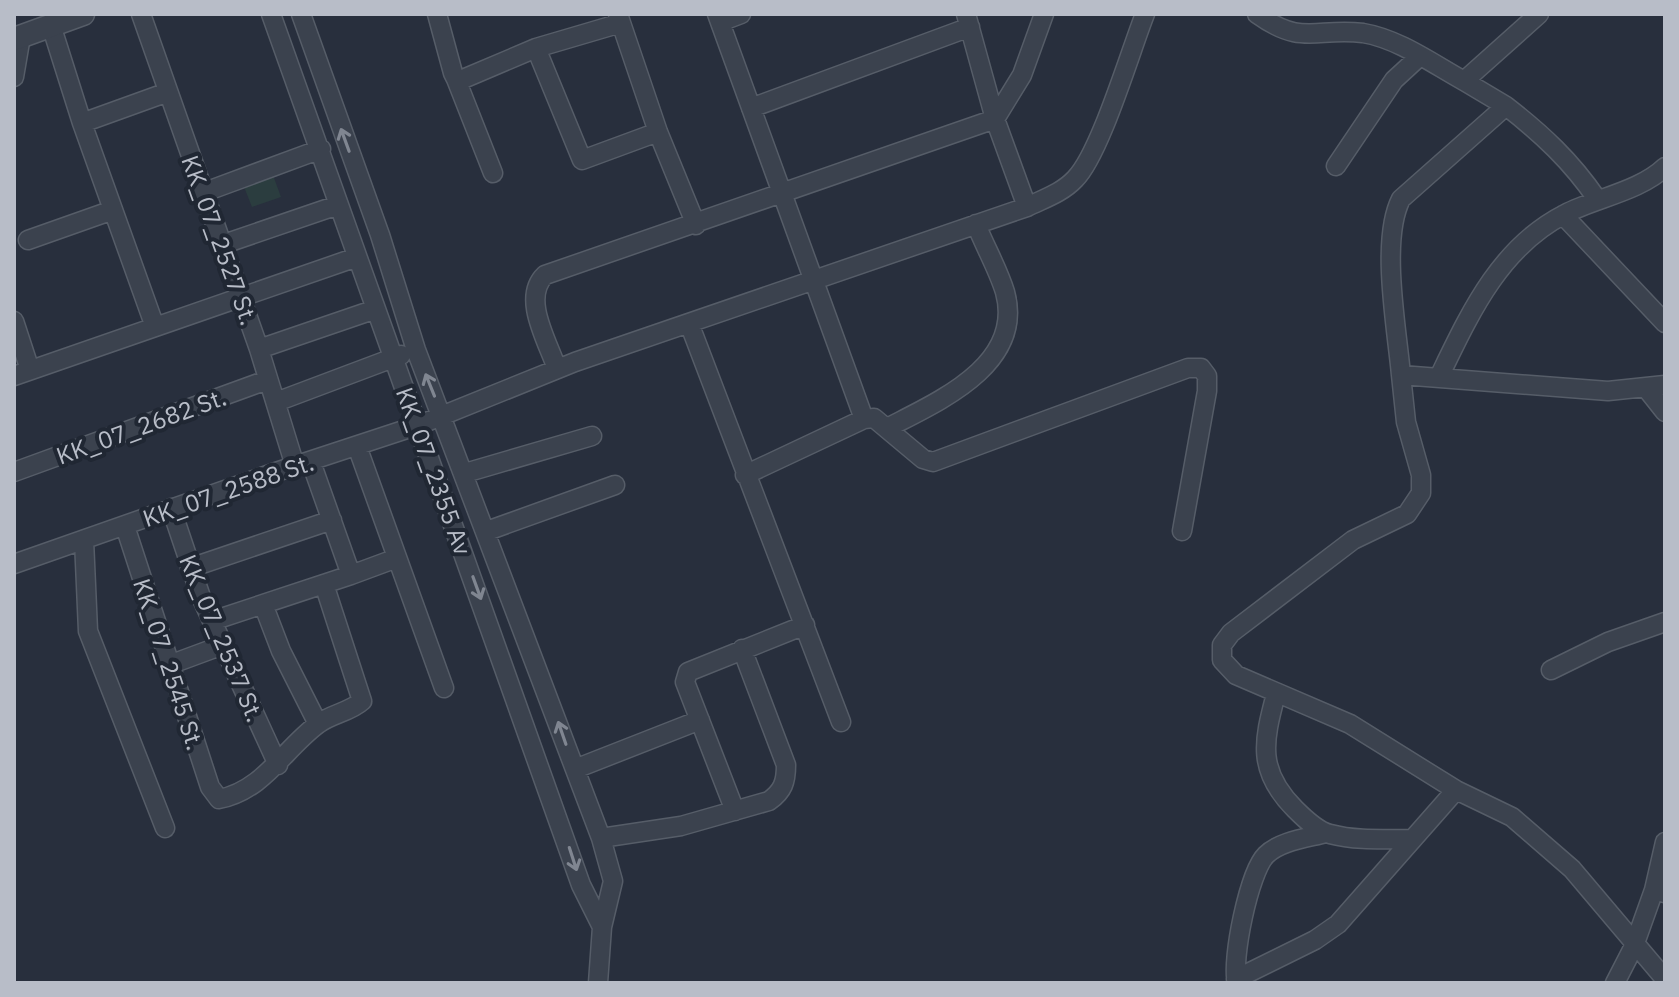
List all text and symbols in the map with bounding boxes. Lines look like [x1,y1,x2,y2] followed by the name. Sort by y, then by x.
[337,127,352,152] one-way arrow
[174,151,266,329] street label: KK_07_2527 St.
[422,373,437,398] one-way arrow
[52,380,230,472] street label: KK_07_2682 St.
[389,383,479,559] street label: KK_07_2355 Av
[138,446,318,534] street label: KK_07_2588 St.
[172,550,272,726] street label: KK_07_2537 St.
[126,574,212,754] street label: KK_07_2545 St.
[471,575,485,600] one-way arrow
[554,721,568,746] one-way arrow
[566,845,581,871] one-way arrow

